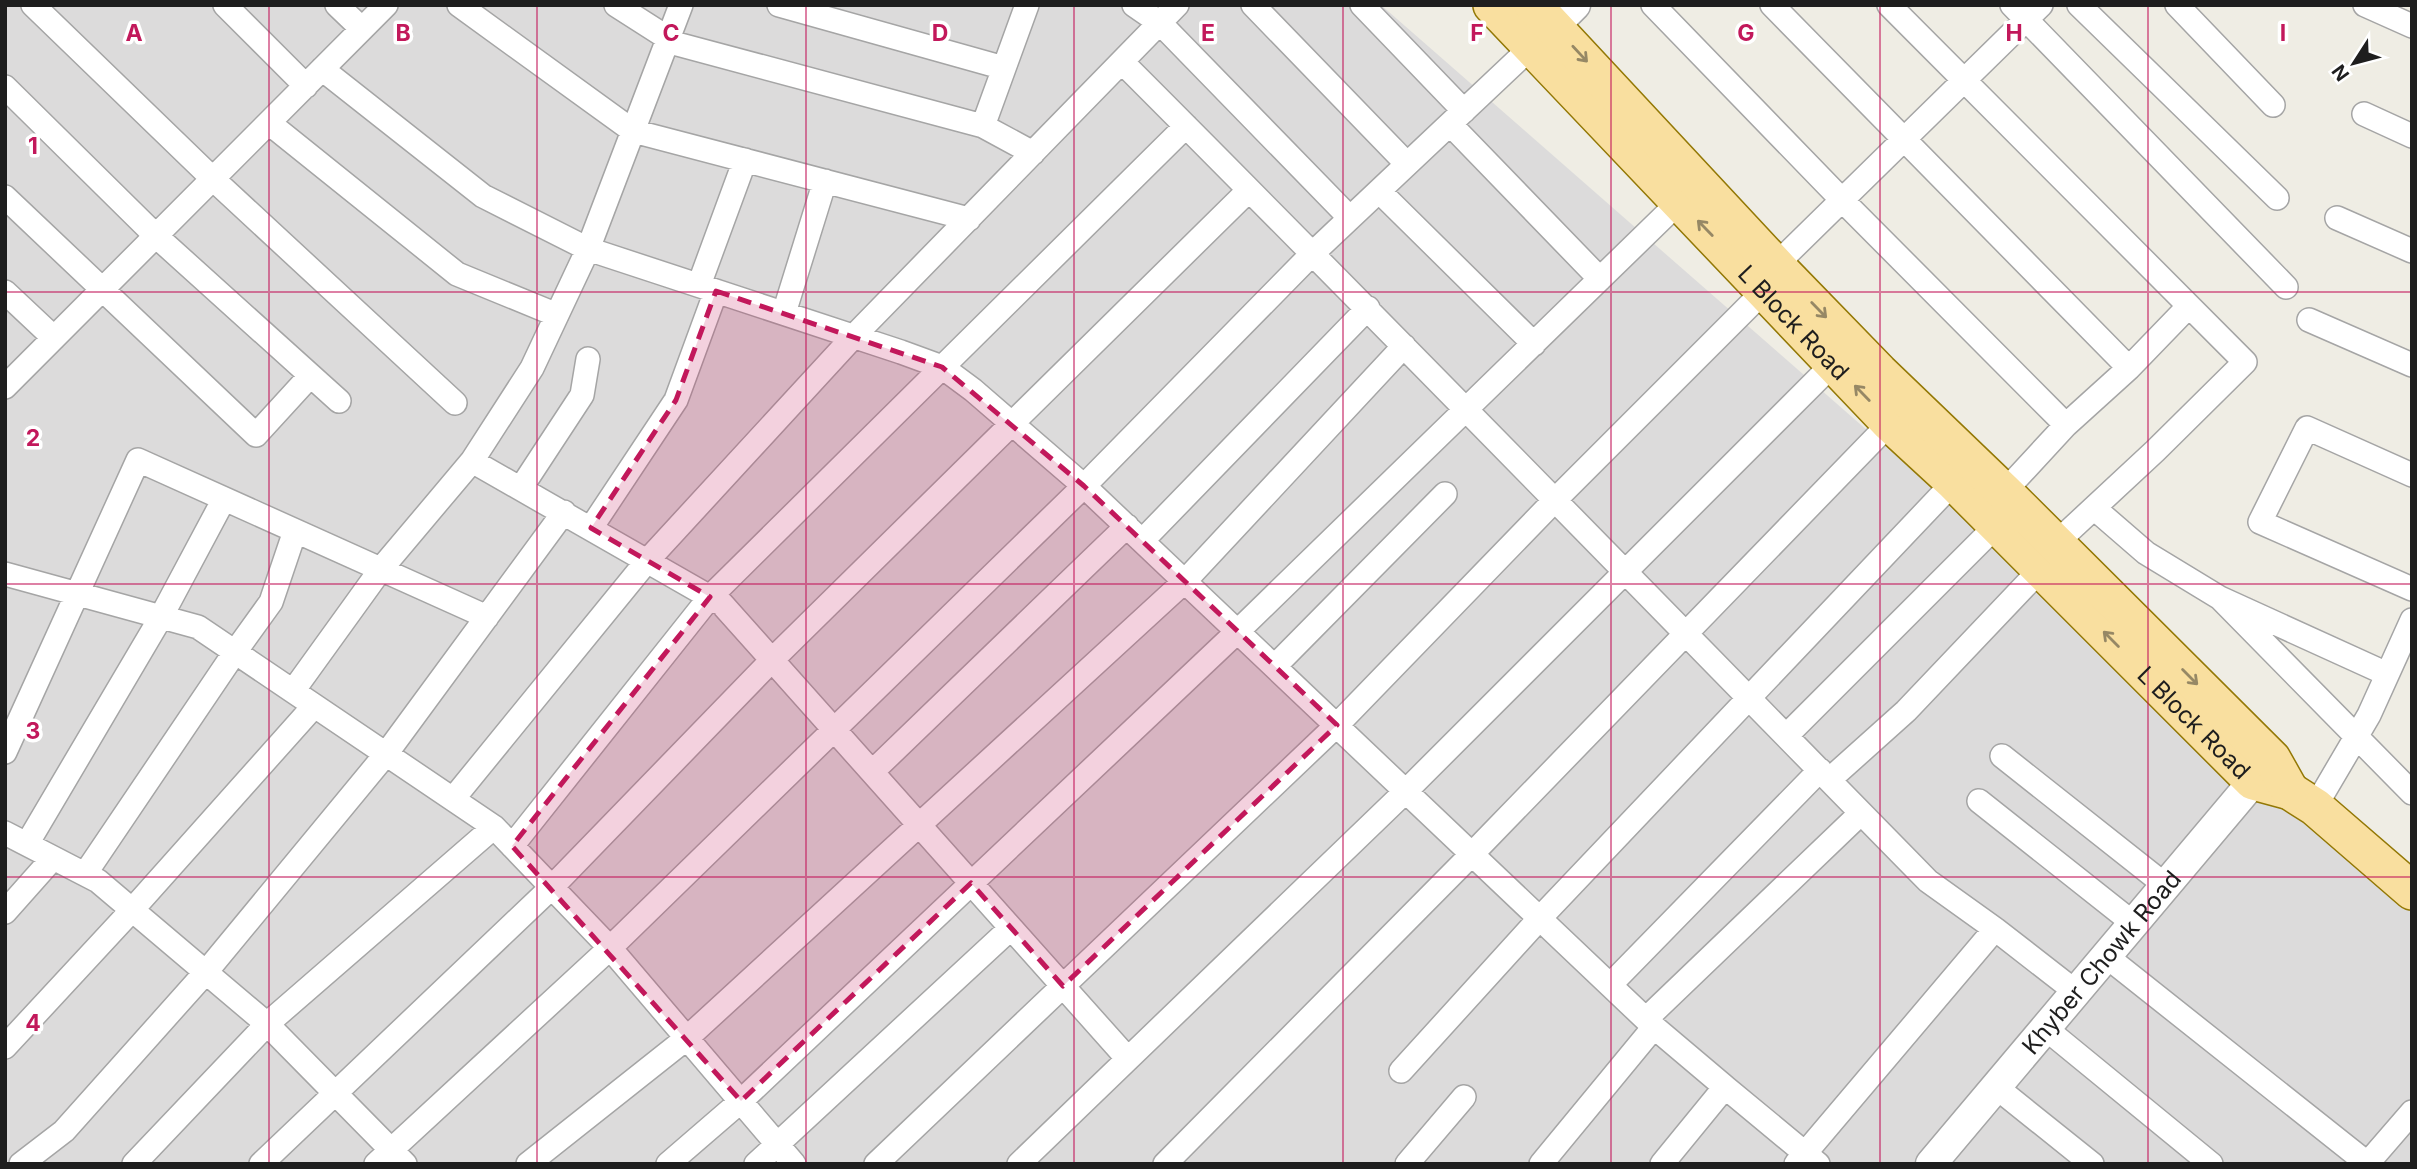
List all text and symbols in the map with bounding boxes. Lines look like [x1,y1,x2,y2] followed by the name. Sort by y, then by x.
[125,19,143,47] text: A
[395,19,411,47] text: B
[662,19,680,47] text: C
[932,19,948,47] text: D
[1201,19,1215,47] text: E
[1470,19,1484,47] text: F
[1737,19,1755,47] text: G
[2005,19,2023,47] text: H
[2280,19,2286,47] text: I
[2319,28,2389,98] north arrow
[1572,45,1589,62] one-way arrow
[2327,60,2354,85] text: N
[28,132,38,160] text: 1
[1696,220,1713,237] one-way arrow
[1733,259,1855,386] street label: L Block Road
[1810,301,1827,318] one-way arrow
[1853,385,1870,402] one-way arrow
[26,424,40,452] text: 2
[2103,631,2120,648] one-way arrow
[2132,660,2257,785] street label: L Block Road
[2181,668,2198,685] one-way arrow
[26,717,40,745] text: 3
[2015,864,2187,1060] street label: Khyber Chowk Road
[25,1009,41,1037] text: 4

